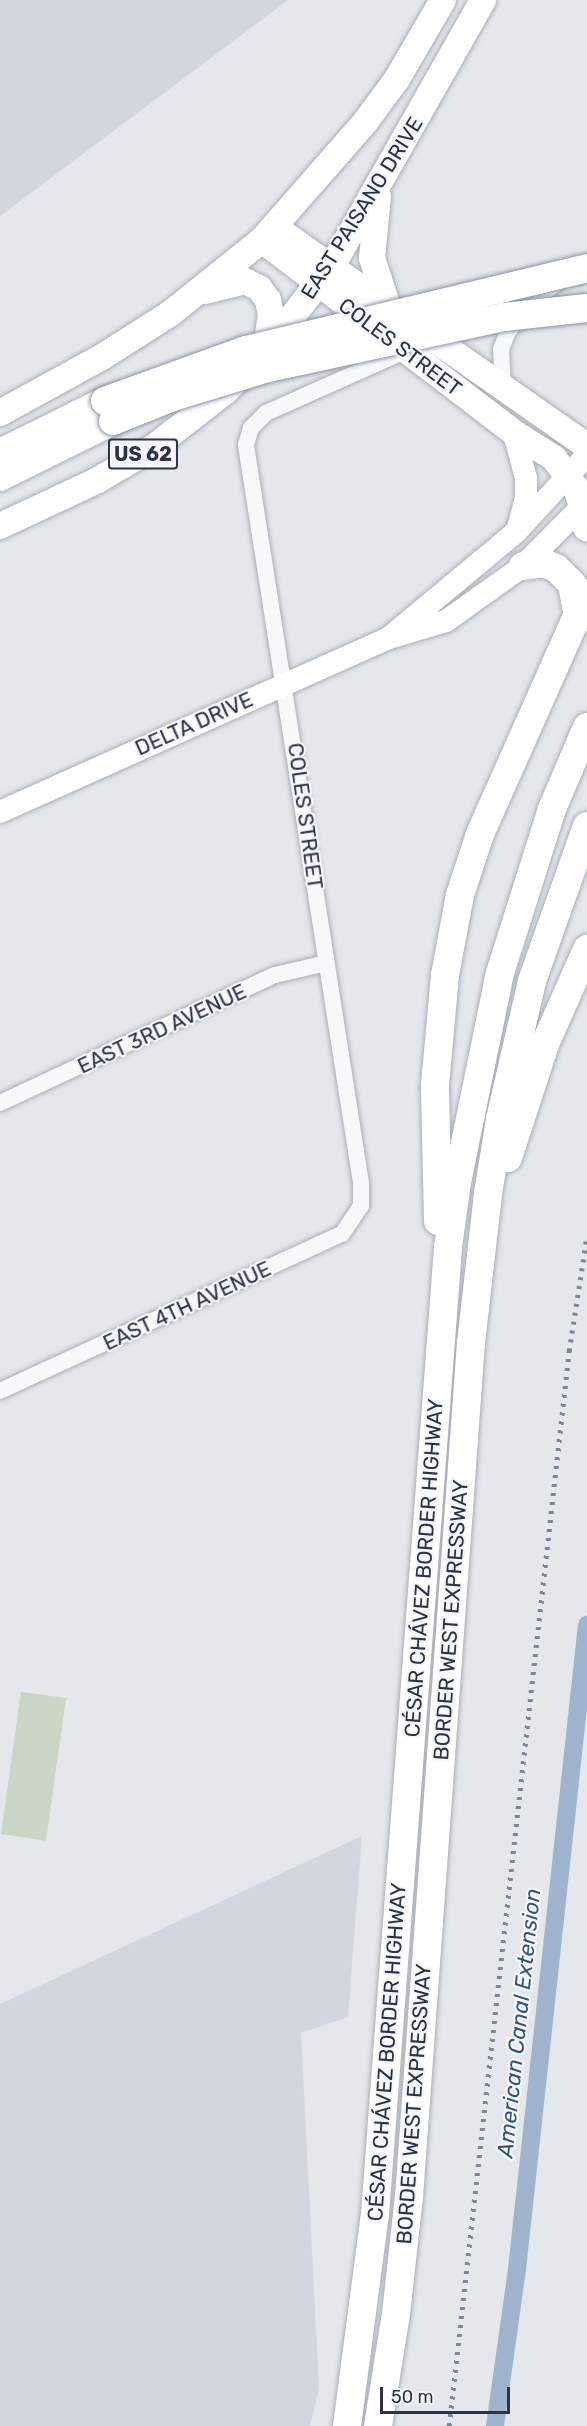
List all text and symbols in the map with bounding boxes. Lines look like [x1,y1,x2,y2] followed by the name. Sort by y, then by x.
[296,112,428,304] street label: EAST PAISANO DRIVE
[334,293,466,401] street label: COLES STREET
[107,437,179,471] road number: US 62
[131,687,257,761] street label: DELTA DRIVE
[282,741,328,891] street label: COLES STREET
[73,979,251,1079] street label: EAST 3RD AVENUE
[99,1256,275,1356] street label: EAST 4TH AVENUE
[400,1398,448,1738] street label: CÉSAR CHÁVEZ BORDER HIGHWAY
[429,1478,473,1762] street label: BORDER WEST EXPRESSWAY
[363,1882,411,2222] street label: CÉSAR CHÁVEZ BORDER HIGHWAY
[492,1887,546,2159] water label: American Canal Extension
[392,1962,436,2246] street label: BORDER WEST EXPRESSWAY
[383,2375,514,2413] scale bar
[391,2386,434,2408] text: 50 m

